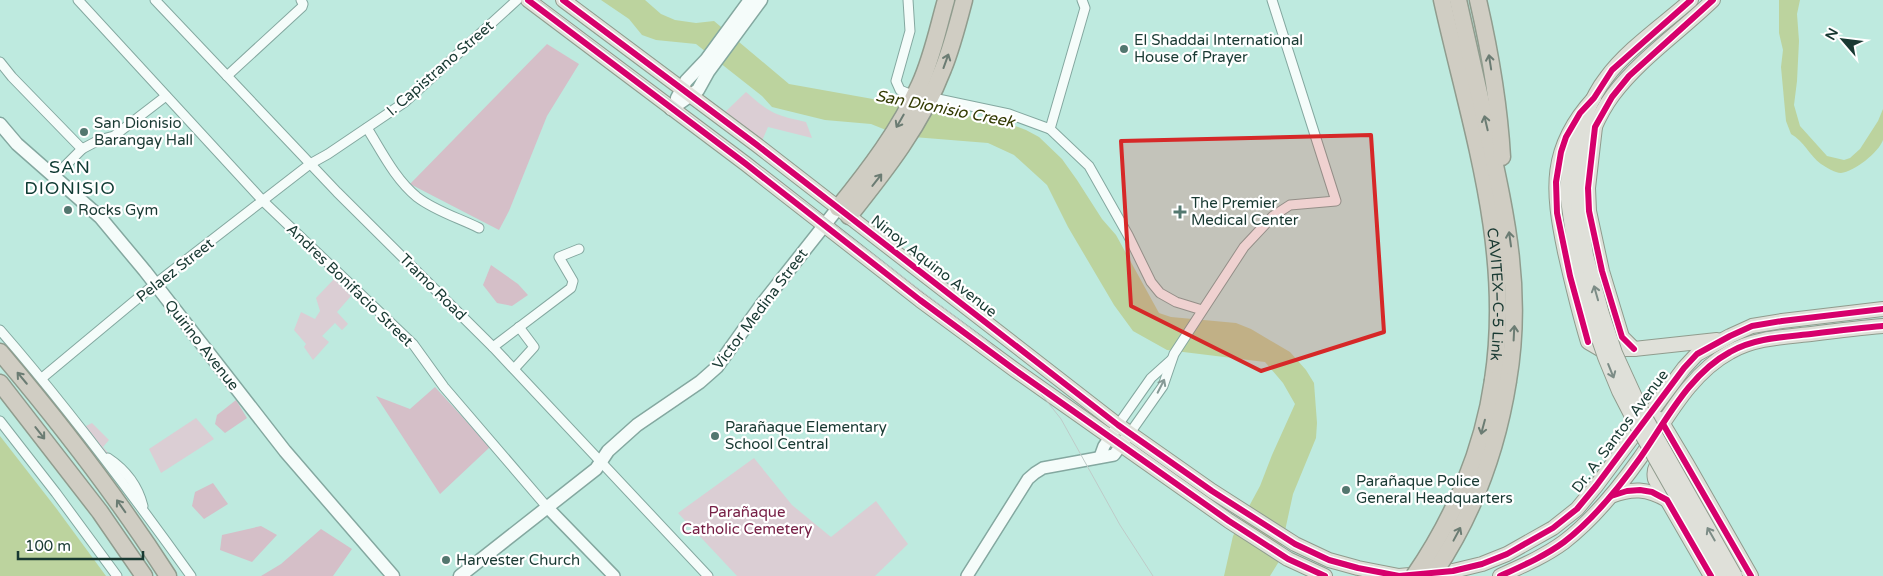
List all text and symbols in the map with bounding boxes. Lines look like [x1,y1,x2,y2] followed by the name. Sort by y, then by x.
[1818,15,1868,65] north arrow
[383,16,498,119] street label: I. Capistrano Street
[1822,25,1842,43] text: N
[1134,31,1303,66] place label: El Shaddai International House of Prayer
[1118,43,1130,55] marker: El Shaddai International House of Prayer
[942,54,951,69] one-way arrow
[1485,54,1495,70] one-way arrow
[874,86,1018,133] water label: San Dionisio Creek
[94,114,193,149] place label: San Dionisio Barangay Hall
[895,114,905,129] one-way arrow
[1481,115,1490,131] one-way arrow
[78,126,90,138] marker: San Dionisio Barangay Hall
[24,156,116,199] district label: SAN DIONISIO
[872,174,883,187] one-way arrow
[1191,194,1299,229] place label: The Premier Medical Center
[78,201,158,219] place label: Rocks Gym
[62,204,74,216] marker: Rocks Gym
[1173,205,1187,219] marker: The Premier Medical Center
[867,211,1001,321] street label: Ninoy Aquino Avenue
[283,220,417,350] street label: Andres Bonifacio Street
[1483,227,1507,362] street label: CAVITEX–C-5 Link
[1505,232,1515,248] one-way arrow
[133,234,217,306] street label: Pelaez Street
[709,245,811,373] street label: Victor Medina Street
[396,250,470,324] street label: Tramo Road
[1591,286,1601,302] one-way arrow
[161,296,243,394] street label: Quirino Avenue
[1509,325,1518,341] one-way arrow
[1607,363,1616,378] one-way arrow
[1568,366,1672,496] street label: Dr. A. Santos Avenue
[16,371,27,384] one-way arrow
[1157,379,1166,394] one-way arrow
[725,418,887,453] place label: Parañaque Elementary School Central
[1478,419,1487,435] one-way arrow
[35,426,45,440] one-way arrow
[709,430,721,442] marker: Parañaque Elementary School Central
[1356,472,1513,507] place label: Parañaque Police General Headquarters
[1340,484,1352,496] marker: Parañaque Police General Headquarters
[116,500,126,514] one-way arrow
[682,503,812,538] park label: Parañaque Catholic Cemetery
[1453,527,1462,542] one-way arrow
[1706,527,1716,541] one-way arrow
[18,528,142,560] scale bar
[25,537,71,555] text: 100 m
[456,551,580,569] place label: Harvester Church
[440,554,452,566] marker: Harvester Church

